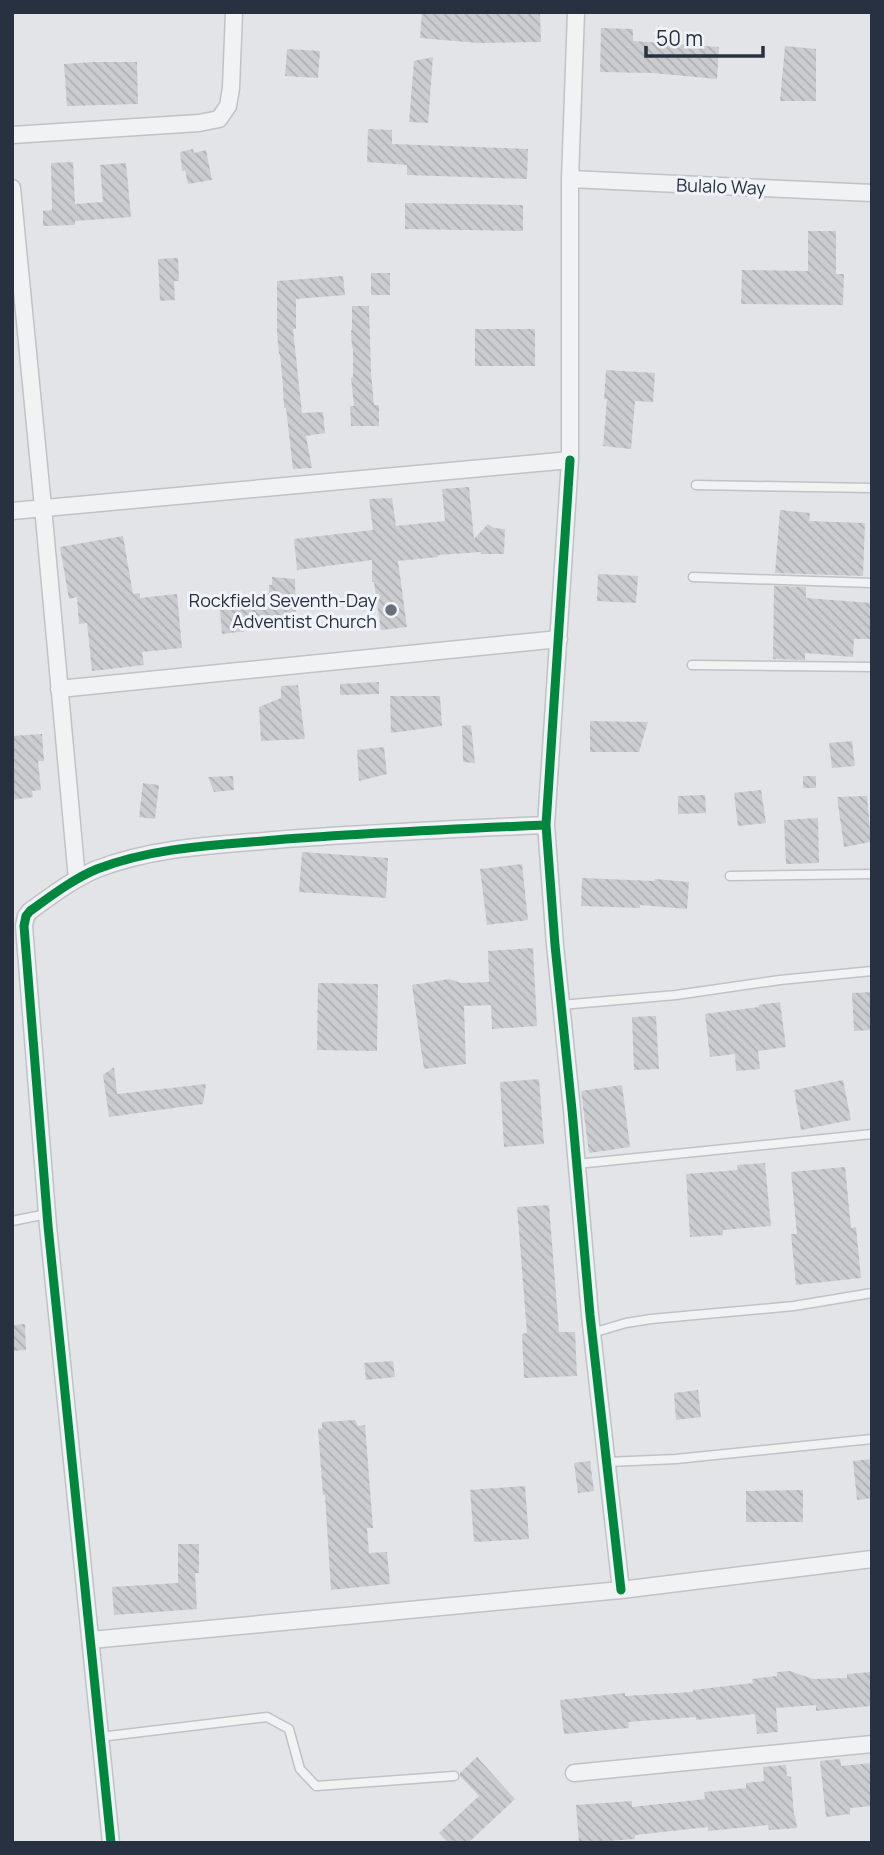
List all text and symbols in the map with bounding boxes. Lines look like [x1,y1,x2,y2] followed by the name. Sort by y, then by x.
[646,14,763,58] scale bar
[656,24,703,52] text: 50 m
[676,172,767,200] street label: Bulalo Way
[189,588,378,633] place label: Rockfield Seventh-Day Adventist Church
[383,602,399,618] marker: Rockfield Seventh-Day Adventist Church

